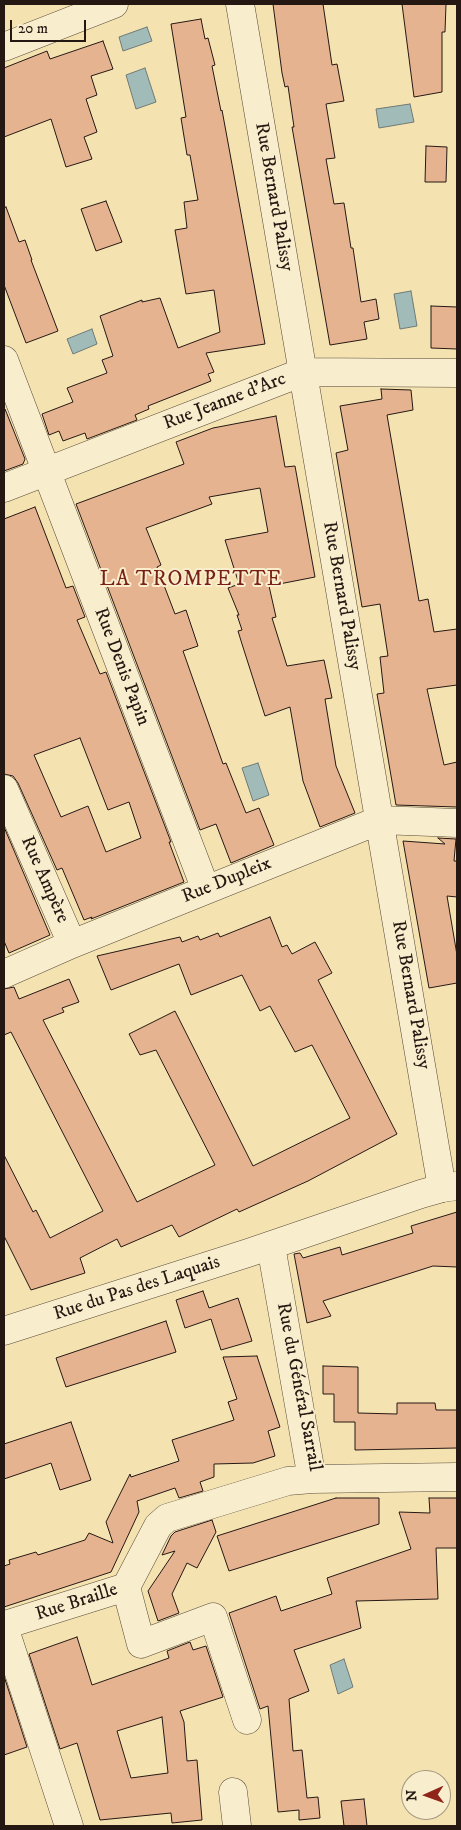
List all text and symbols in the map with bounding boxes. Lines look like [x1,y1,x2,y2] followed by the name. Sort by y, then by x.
[12,10,89,42] scale bar
[18,19,48,38] text: 20 m
[249,121,297,273] street label: Rue Bernard Palissy
[160,368,290,436] street label: Rue Jeanne d'Arc
[317,520,365,672] street label: Rue Bernard Palissy
[98,568,284,594] district label: LA TROMPETTE
[88,605,154,729] street label: Rue Denis Papin
[15,833,73,927] street label: Rue Ampère
[179,853,275,909] street label: Rue Dupleix
[386,919,434,1071] street label: Rue Bernard Palissy
[51,1251,223,1327] street label: Rue du Pas des Laquais
[270,1301,326,1473] street label: Rue du Général Sarrail
[33,1579,121,1627] street label: Rue Braille
[401,1770,451,1820] north arrow
[403,1789,421,1802] text: N

